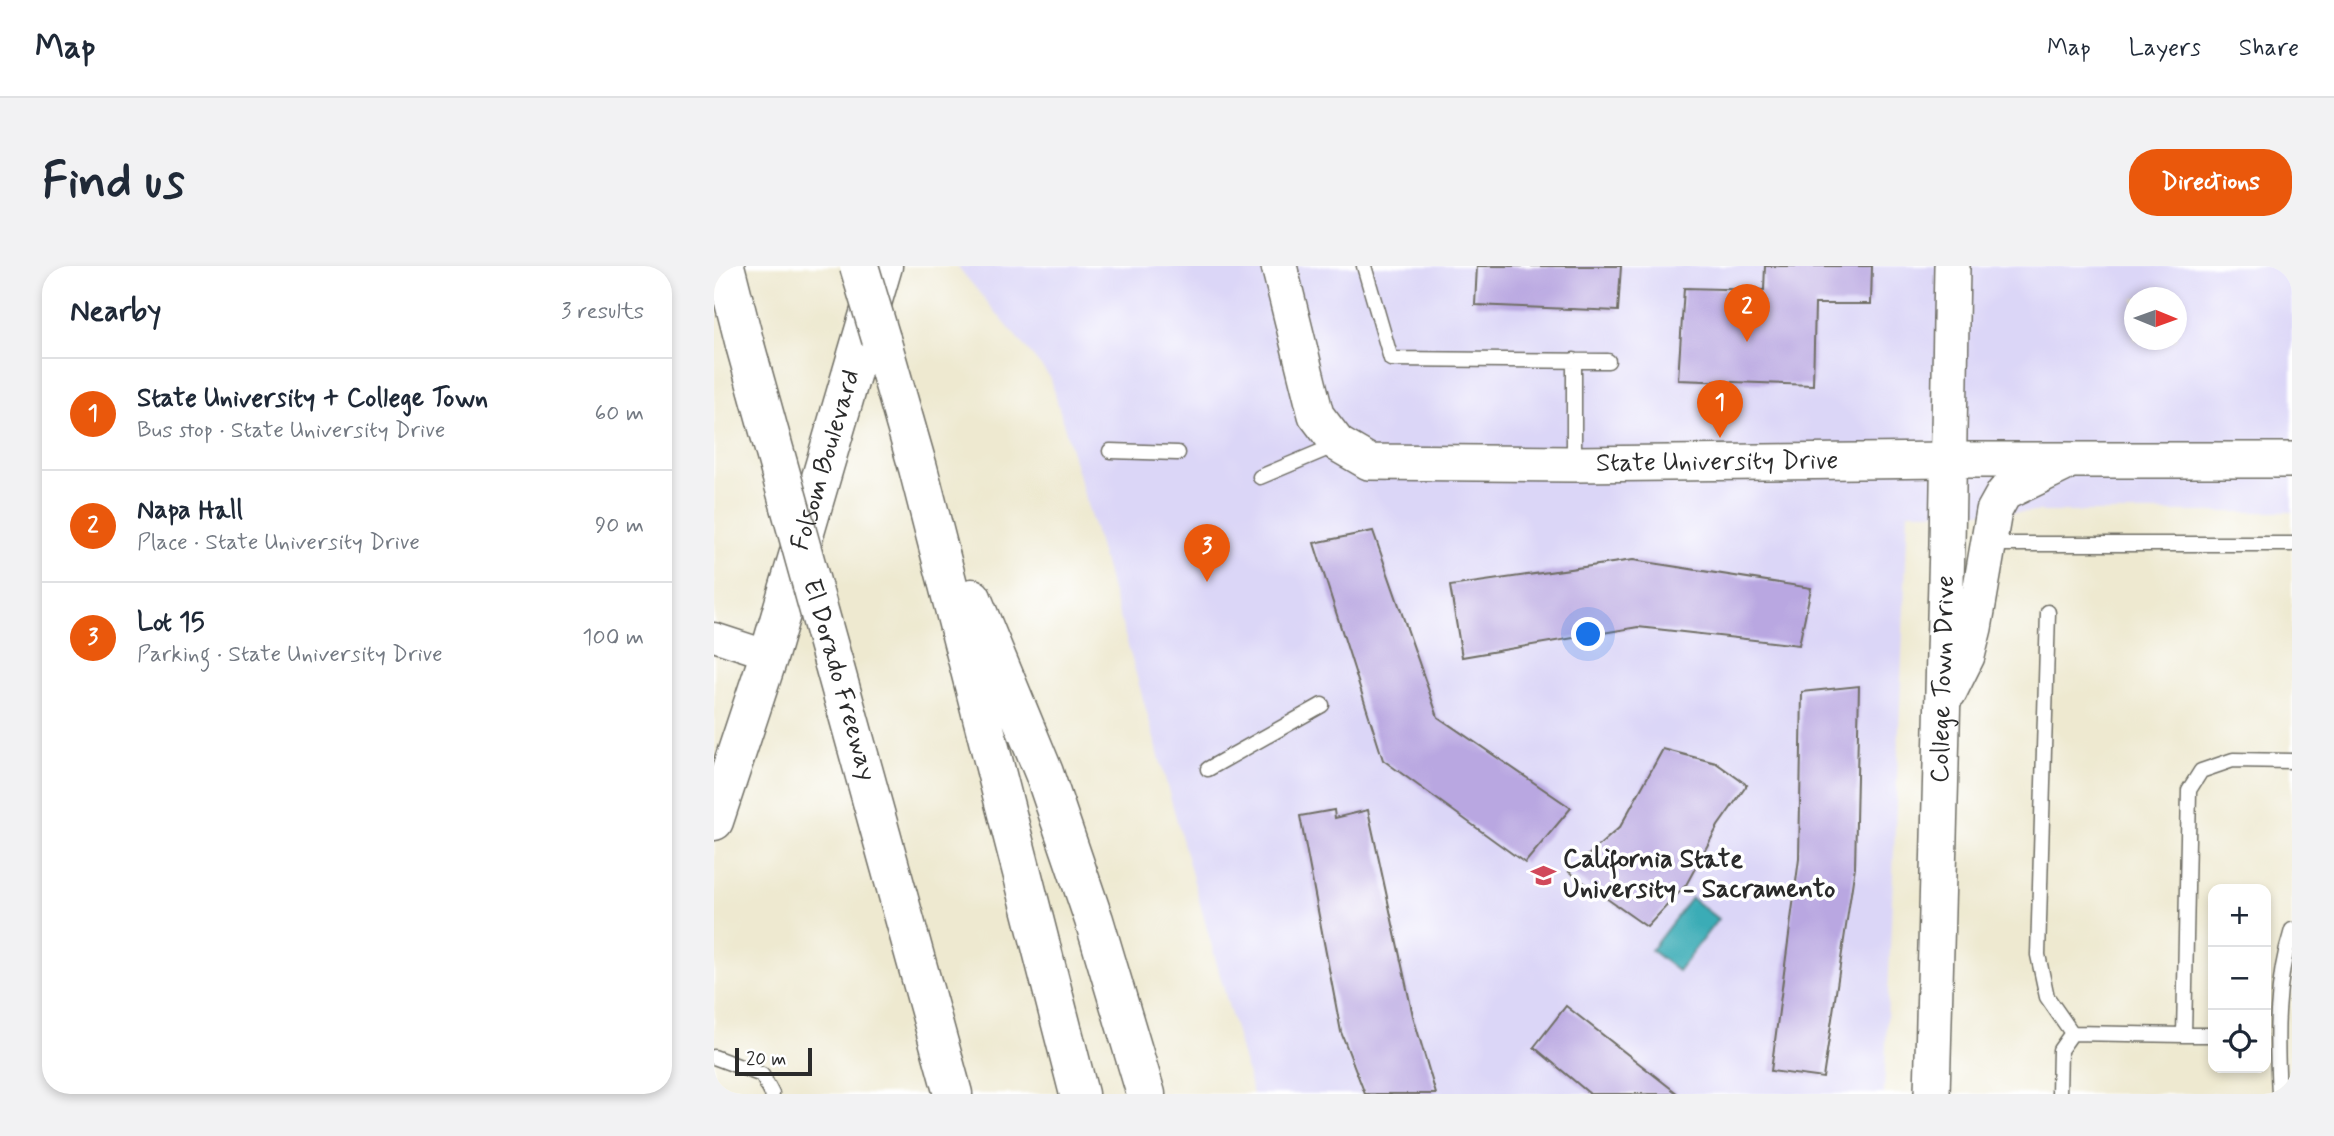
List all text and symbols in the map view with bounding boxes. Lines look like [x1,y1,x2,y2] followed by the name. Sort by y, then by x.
[35,26,95,70] text: Map
[2047,33,2091,64] text: Map
[2129,33,2201,64] text: Layers
[2239,33,2299,64] text: Share
[2129,149,2292,216] button: Directions
[42,150,185,215] text: Find us
[1724,284,1770,342] pin: 2
[2124,287,2187,350] north arrow
[70,292,161,331] text: Nearby
[561,297,644,327] text: 3 results
[784,366,869,554] street label: Folsom Boulevard
[1697,380,1743,438] pin: 1
[137,382,488,416] text: State University + College Town
[88,399,98,429] text: 1
[595,399,644,429] text: 60 m
[137,416,445,446] text: Bus stop · State University Drive
[1596,444,1839,481] street label: State University Drive
[137,494,243,528] text: Napa Hall
[87,511,99,541] text: 2
[595,511,644,541] text: 90 m
[1184,524,1230,582] pin: 3
[137,528,420,558] text: Place · State University Drive
[794,575,884,785] street label: El Dorado Freeway
[1923,575,1963,783] street label: College Town Drive
[137,606,205,640] text: Lot 15
[1571,617,1605,651] your location
[88,623,98,653] text: 3
[582,623,644,653] text: 100 m
[137,640,443,670] text: Parking · State University Drive
[1563,843,1835,907] place label: California State University - Sacramento
[1529,861,1557,889] school or university icon: California State University - Sacramento
[2208,884,2271,1073] map controls
[2208,884,2271,947] button: +
[2208,947,2271,1010] button: −
[2208,1010,2271,1073] button: locate
[735,1045,812,1077] scale bar
[746,1047,786,1072] text: 20 m

